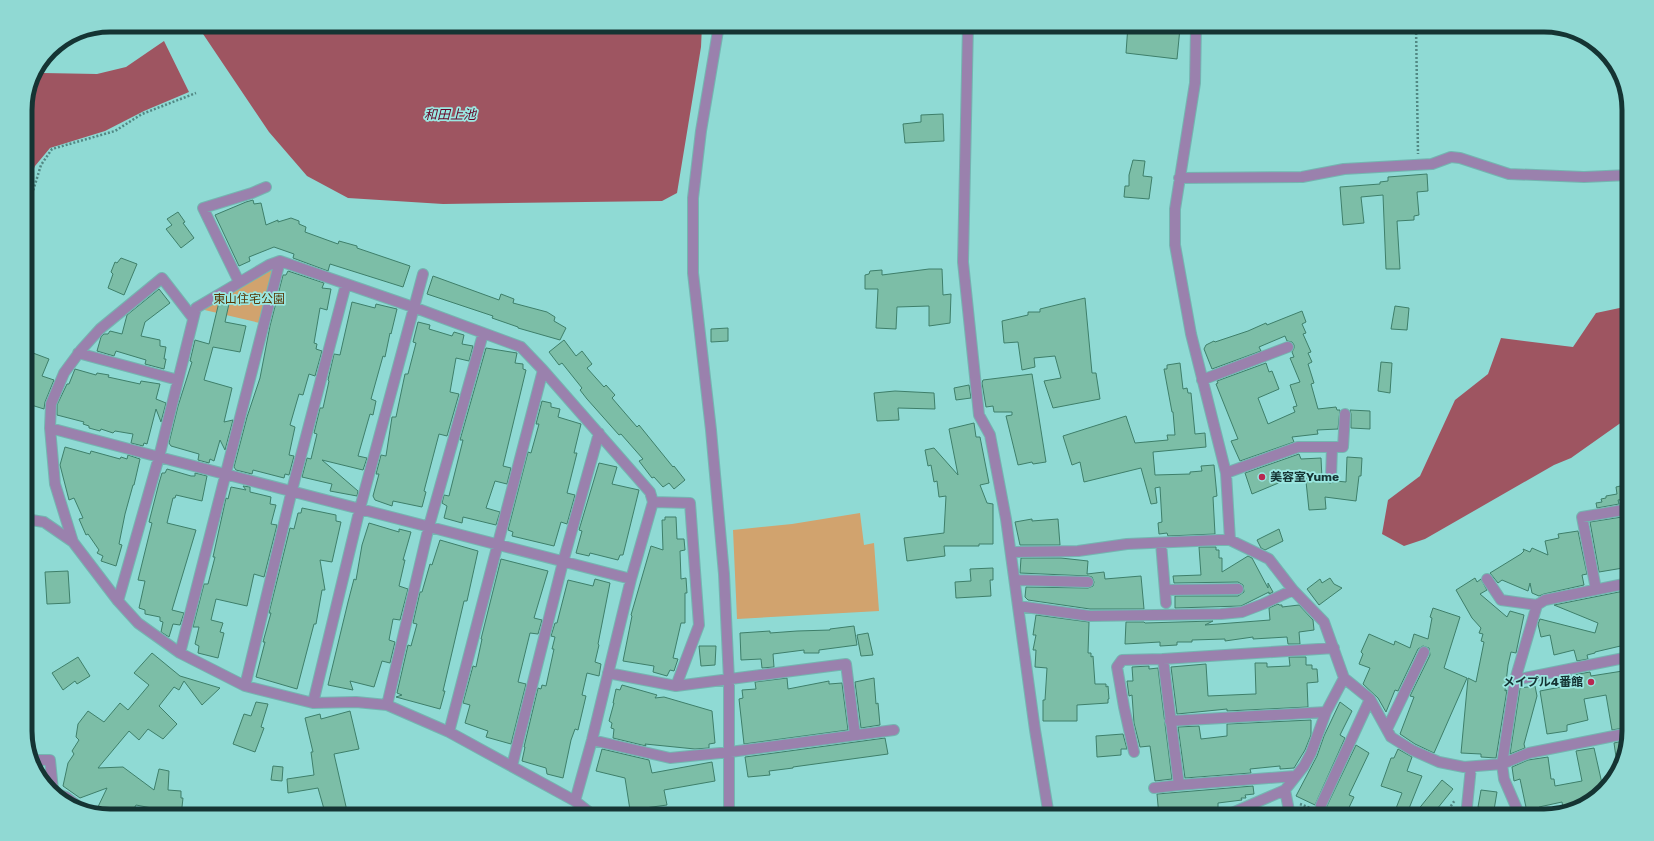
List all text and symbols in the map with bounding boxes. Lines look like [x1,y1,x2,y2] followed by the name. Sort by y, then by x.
[424,107,478,122] water label: 和田上池
[213,292,285,306] park label: 東山住宅公園
[1270,470,1339,484] place label: 美容室Yume
[1257,472,1267,482] marker: 美容室Yume
[1503,675,1583,689] place label: メイプル4番館
[1586,677,1596,687] marker: メイプル4番館

